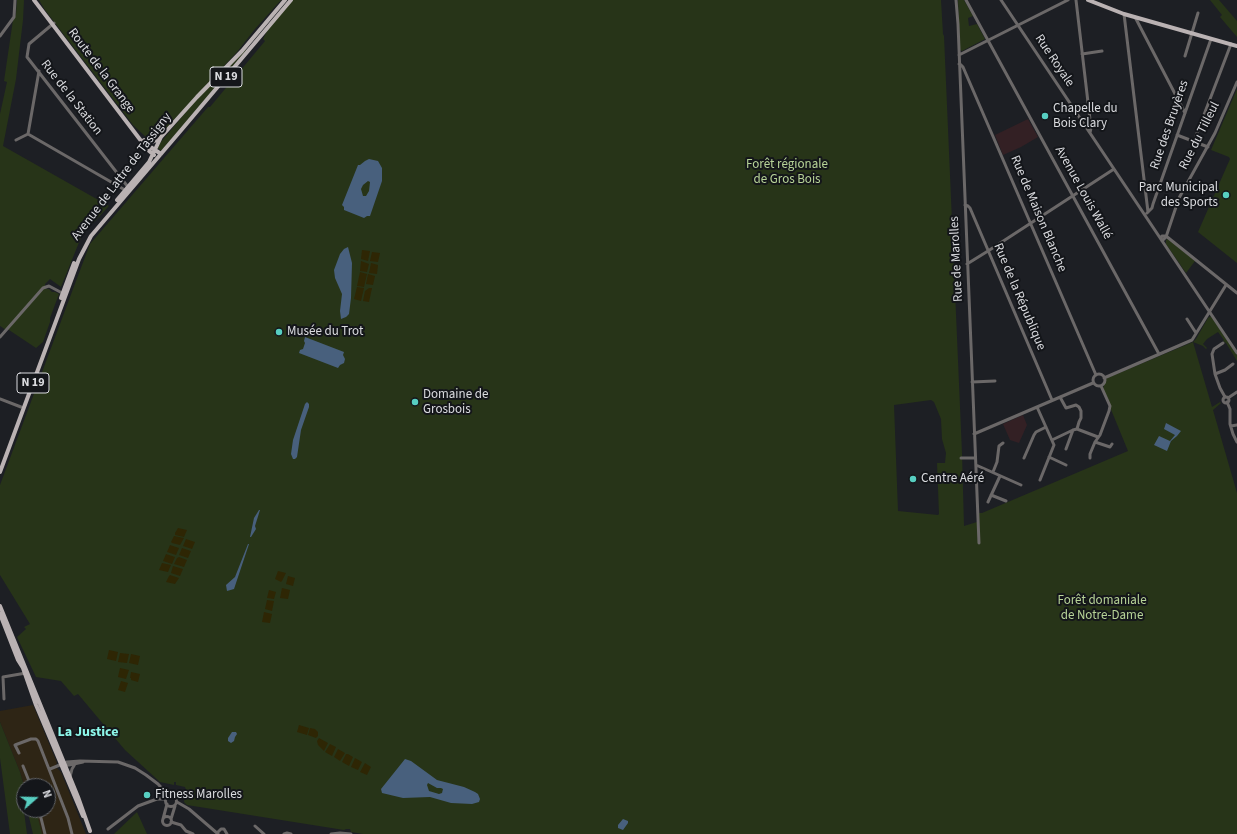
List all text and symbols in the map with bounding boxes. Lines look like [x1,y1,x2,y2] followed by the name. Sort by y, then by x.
[64,26,138,116] street label: Route de la Grange
[1031,32,1077,90] street label: Rue Royale
[37,57,105,139] street label: Rue de la Station
[210,67,242,87] road number: N 19
[1147,78,1193,172] street label: Rue des Bruyères
[1176,99,1224,173] street label: Rue du Tilleul
[1053,101,1118,132] place label: Chapelle du Bois Clary
[69,110,175,244] street label: Avenue de Lattre de Tassigny
[1040,111,1050,121] marker: Chapelle du Bois Clary
[1051,144,1115,242] street label: Avenue Louis Wallé
[1006,153,1070,275] street label: Rue de Maison Blanche
[746,157,828,188] park label: Forêt régionale de Gros Bois
[1139,180,1218,211] place label: Parc Municipal des Sports
[1221,190,1231,200] marker: Parc Municipal des Sports
[947,216,967,302] street label: Rue de Marolles
[989,241,1049,353] street label: Rue de la République
[287,324,363,340] place label: Musée du Trot
[274,327,284,337] marker: Musée du Trot
[17,373,49,393] road number: N 19
[423,387,488,418] place label: Domaine de Grosbois
[410,397,420,407] marker: Domaine de Grosbois
[921,471,984,487] place label: Centre Aéré
[908,474,918,484] marker: Centre Aéré
[1057,593,1147,624] park label: Forêt domaniale de Notre-Dame
[57,725,119,741] district label: La Justice
[16,778,56,818] north arrow
[155,787,242,803] place label: Fitness Marolles
[39,788,55,800] text: N
[142,790,152,800] marker: Fitness Marolles

